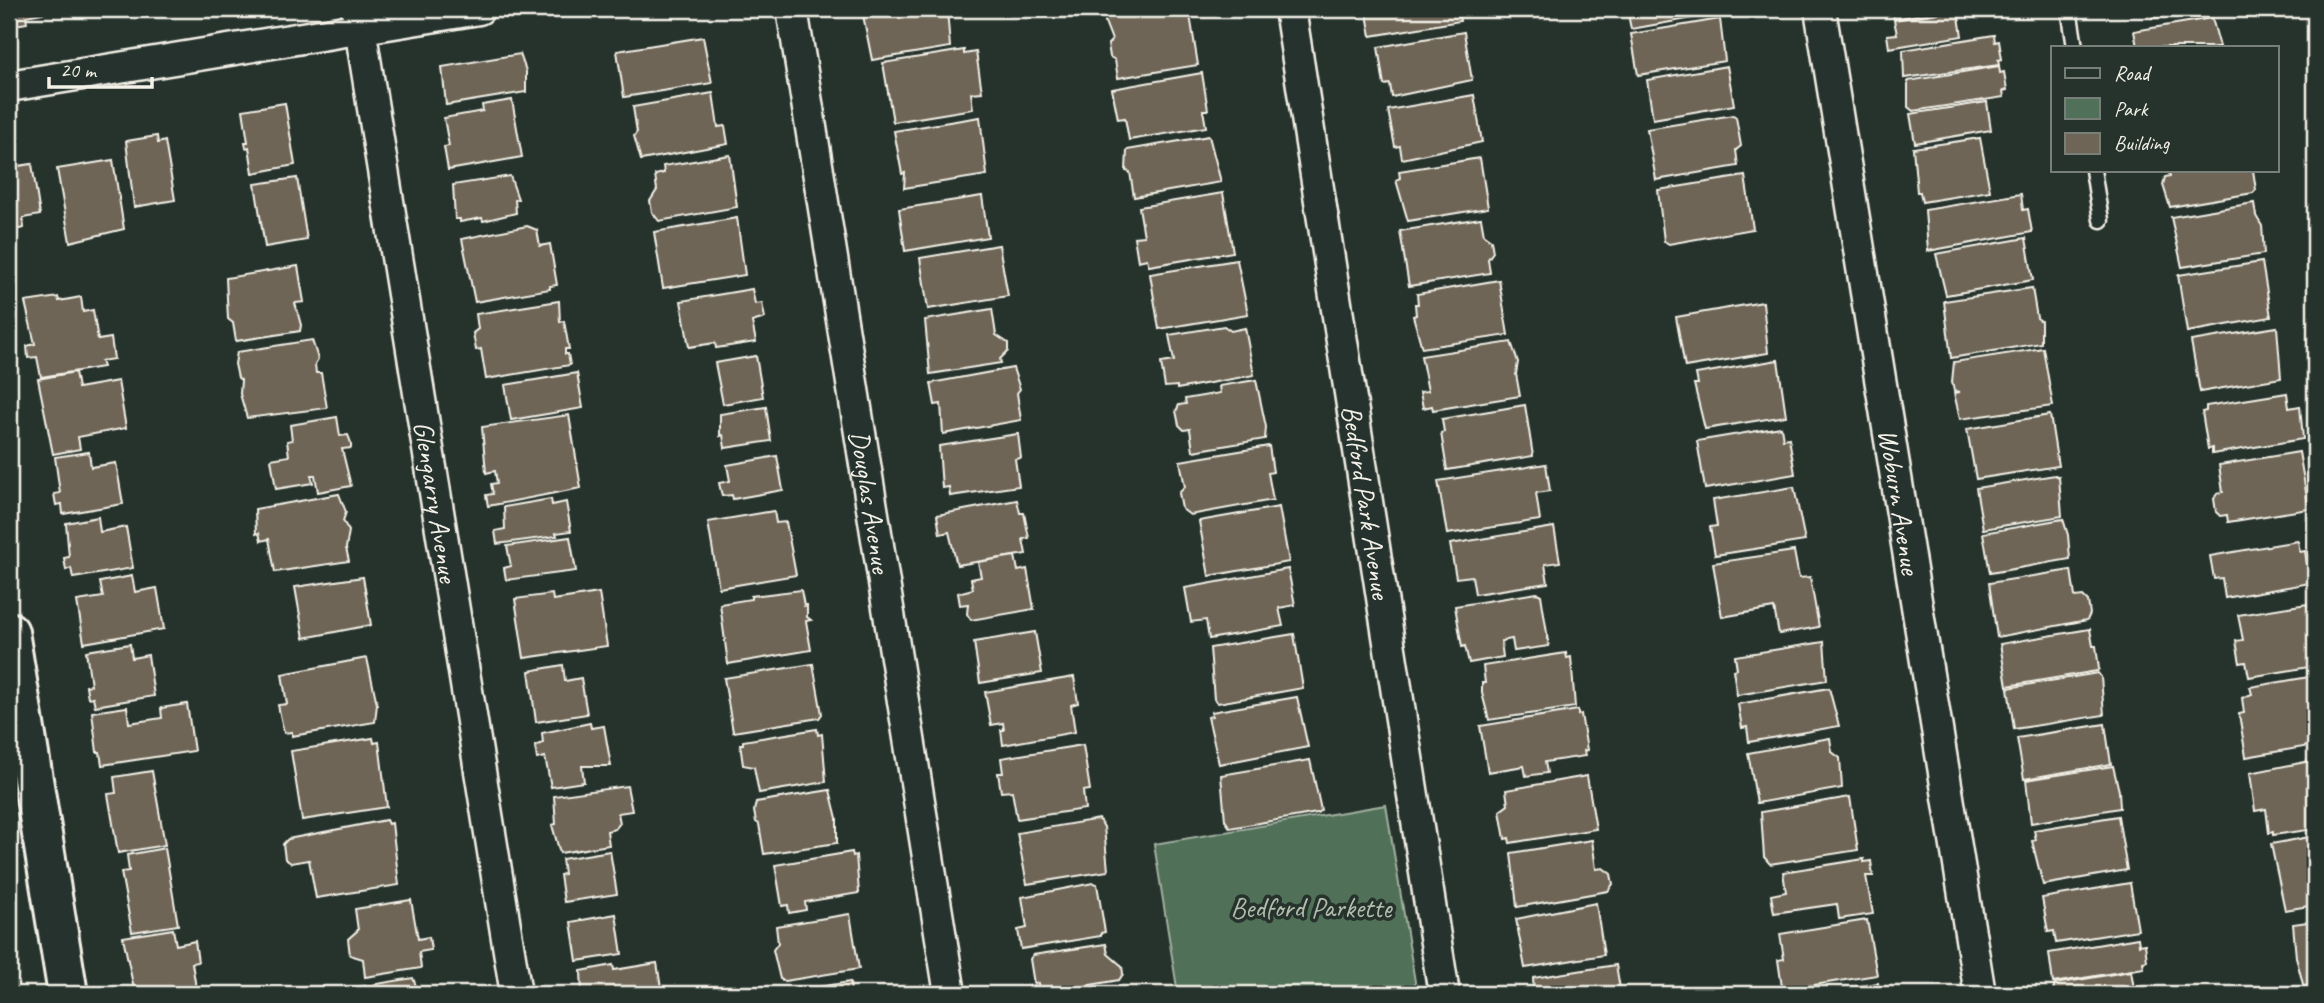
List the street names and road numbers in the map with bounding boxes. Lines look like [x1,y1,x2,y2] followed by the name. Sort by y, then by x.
[1335,403,1400,603] street label: Bedford Park Avenue
[406,419,467,586] street label: Glengarry Avenue
[1871,426,1929,579] street label: Woburn Avenue
[842,428,900,577] street label: Douglas Avenue

